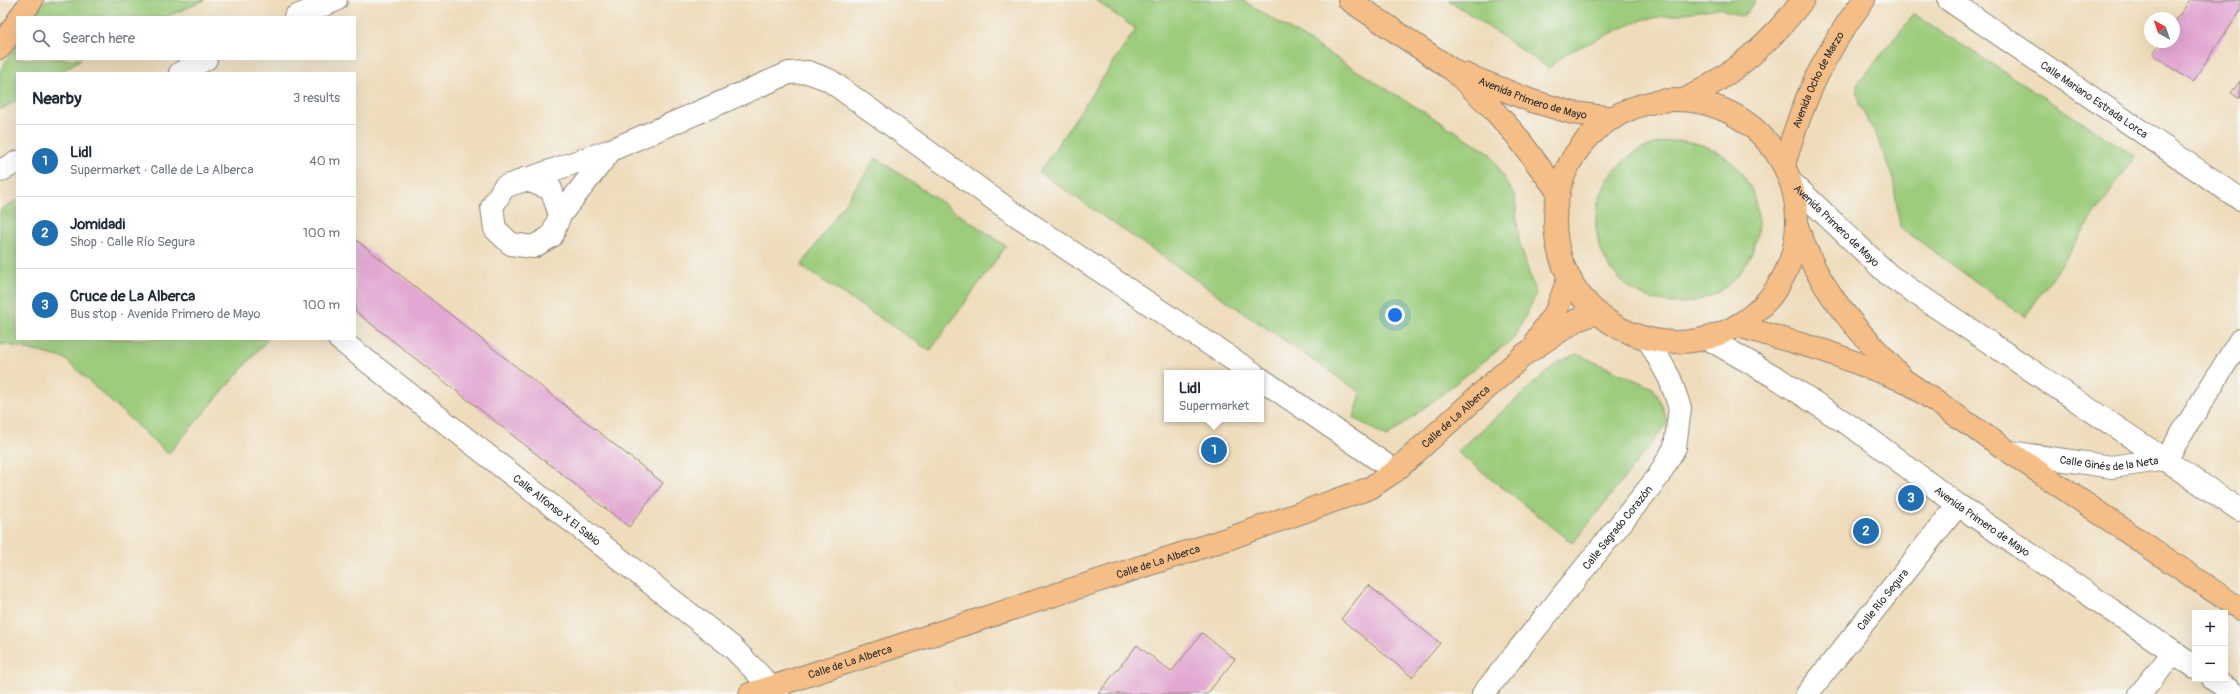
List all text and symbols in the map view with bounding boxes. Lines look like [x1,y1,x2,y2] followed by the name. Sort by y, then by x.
[2144,12,2180,48] north arrow
[16,16,356,60] search box
[30,27,52,49] icon: search
[62,29,135,48] text: Search here
[1790,29,1847,130] street label: Avenida Ocho de Marzo
[2038,58,2151,141] street label: Calle Mariano Estrada Lorca
[1477,74,1588,121] street label: Avenida Primero de Mayo
[32,88,81,109] text: Nearby
[293,90,340,106] text: 3 results
[70,143,92,162] text: Lidl
[42,153,48,169] text: 1
[309,153,340,169] text: 40 m
[70,162,253,178] text: Supermarket · Calle de La Alberca
[1791,182,1882,269] street label: Avenida Primero de Mayo
[70,215,125,234] text: Jomidadi
[41,225,49,241] text: 2
[303,225,340,241] text: 100 m
[70,234,195,250] text: Shop · Calle Río Segura
[70,287,195,306] text: Cruce de La Alberca
[41,297,49,313] text: 3
[303,297,340,313] text: 100 m
[1385,305,1405,325] your location
[70,306,261,322] text: Bus stop · Avenida Primero de Mayo
[1164,370,1264,422] popup
[1179,379,1201,398] text: Lidl
[1419,383,1492,451] street label: Calle de La Alberca
[1179,398,1249,414] text: Supermarket
[1201,435,1227,465] pin: 1
[2059,453,2159,474] street label: Calle Ginés de la Neta
[511,471,604,548] street label: Calle Alfonso X El Sabio
[1580,483,1655,572] street label: Calle Sagrado Corazón
[1898,483,1924,513] pin: 3
[1932,483,2033,559] street label: Avenida Primero de Mayo
[1853,516,1879,546] pin: 2
[1114,542,1202,581] street label: Calle de La Alberca
[1854,566,1911,633] street label: Calle Río Segura
[2192,610,2228,682] map controls
[2192,610,2228,646] button: +
[806,642,893,681] street label: Calle de La Alberca
[2192,646,2228,682] button: −

